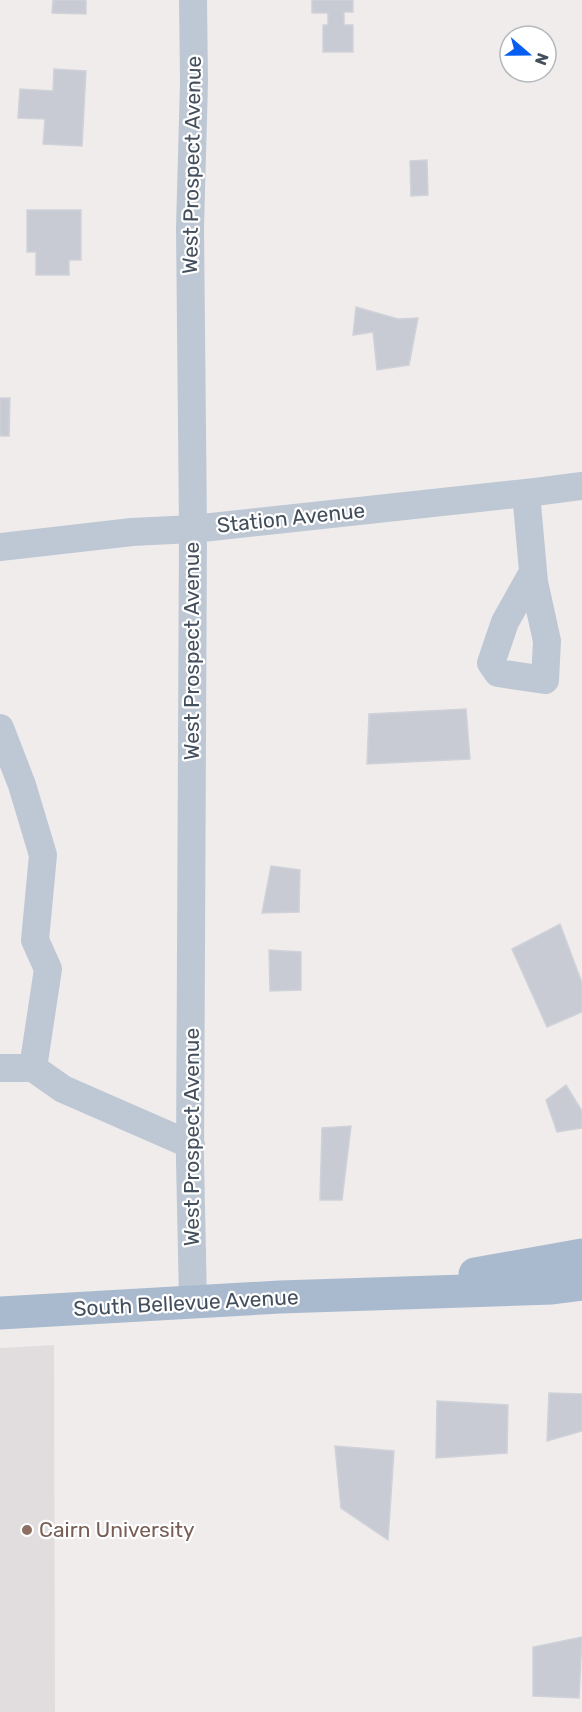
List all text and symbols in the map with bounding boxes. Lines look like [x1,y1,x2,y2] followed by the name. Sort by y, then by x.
[498,24,558,84] north arrow
[531,50,553,68] text: N
[177,56,206,274] street label: West Prospect Avenue
[216,497,366,538] street label: Station Avenue
[179,542,204,760] street label: West Prospect Avenue
[179,1028,204,1246] street label: West Prospect Avenue
[73,1284,299,1321] street label: South Bellevue Avenue
[39,1517,195,1542] place label: Cairn University
[20,1523,34,1537] marker: Cairn University

